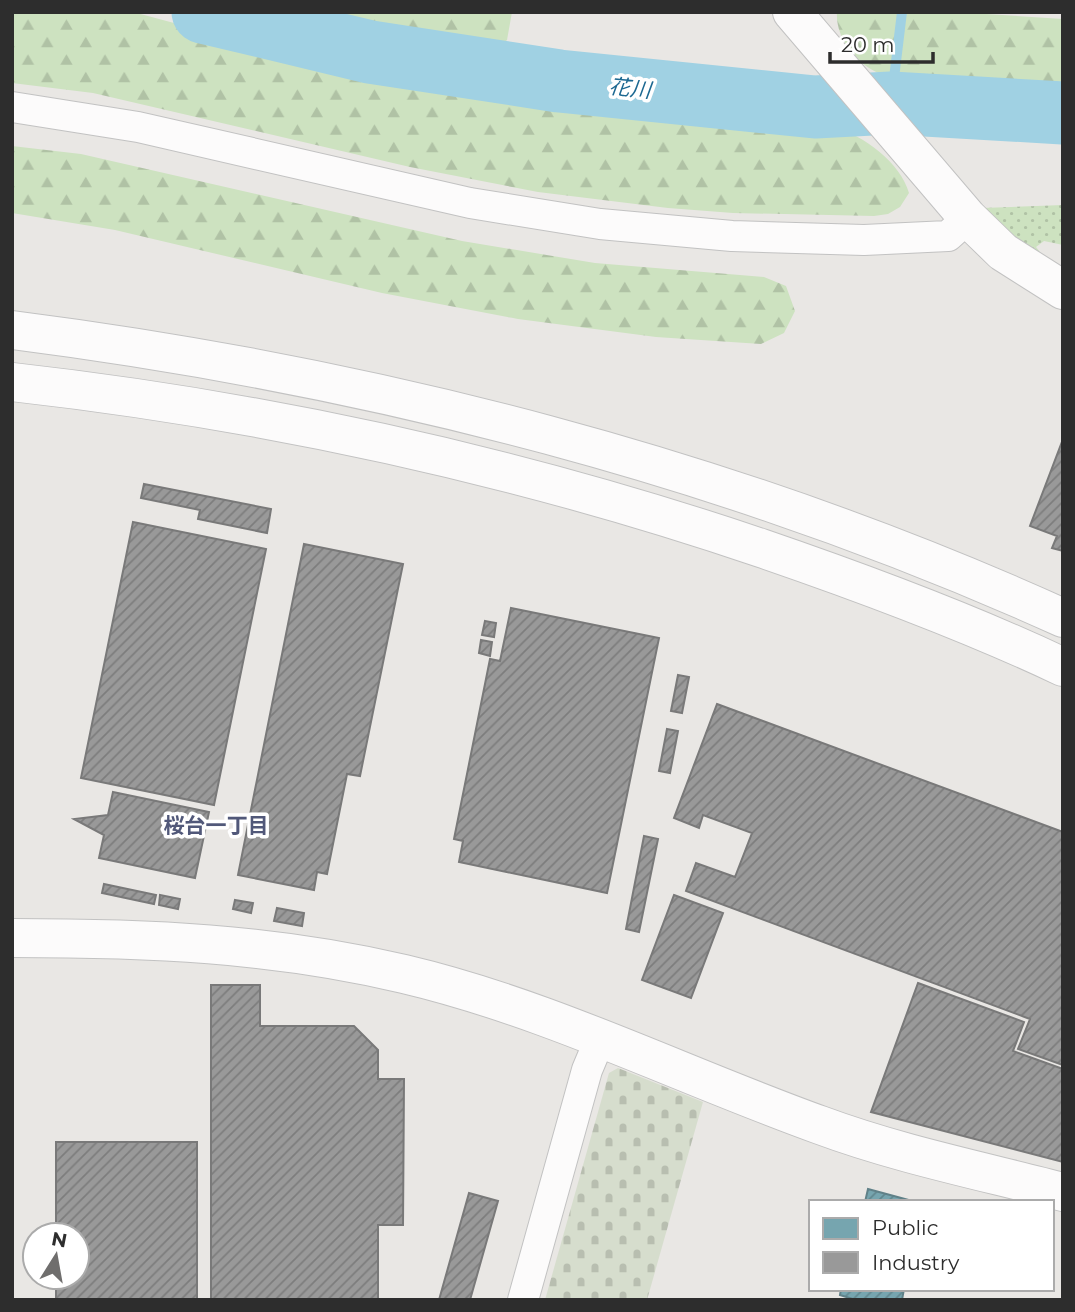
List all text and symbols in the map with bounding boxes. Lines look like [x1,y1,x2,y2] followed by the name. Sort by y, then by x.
[830,21,933,65] scale bar
[841,32,895,57] text: 20 m
[608,73,654,103] water label: 花川
[164,813,269,838] district label: 桜台一丁目
[809,1200,1054,1291] legend
[872,1215,939,1240] text: Public
[21,1221,91,1291] north arrow
[49,1227,69,1253] text: N
[872,1250,960,1275] text: Industry

